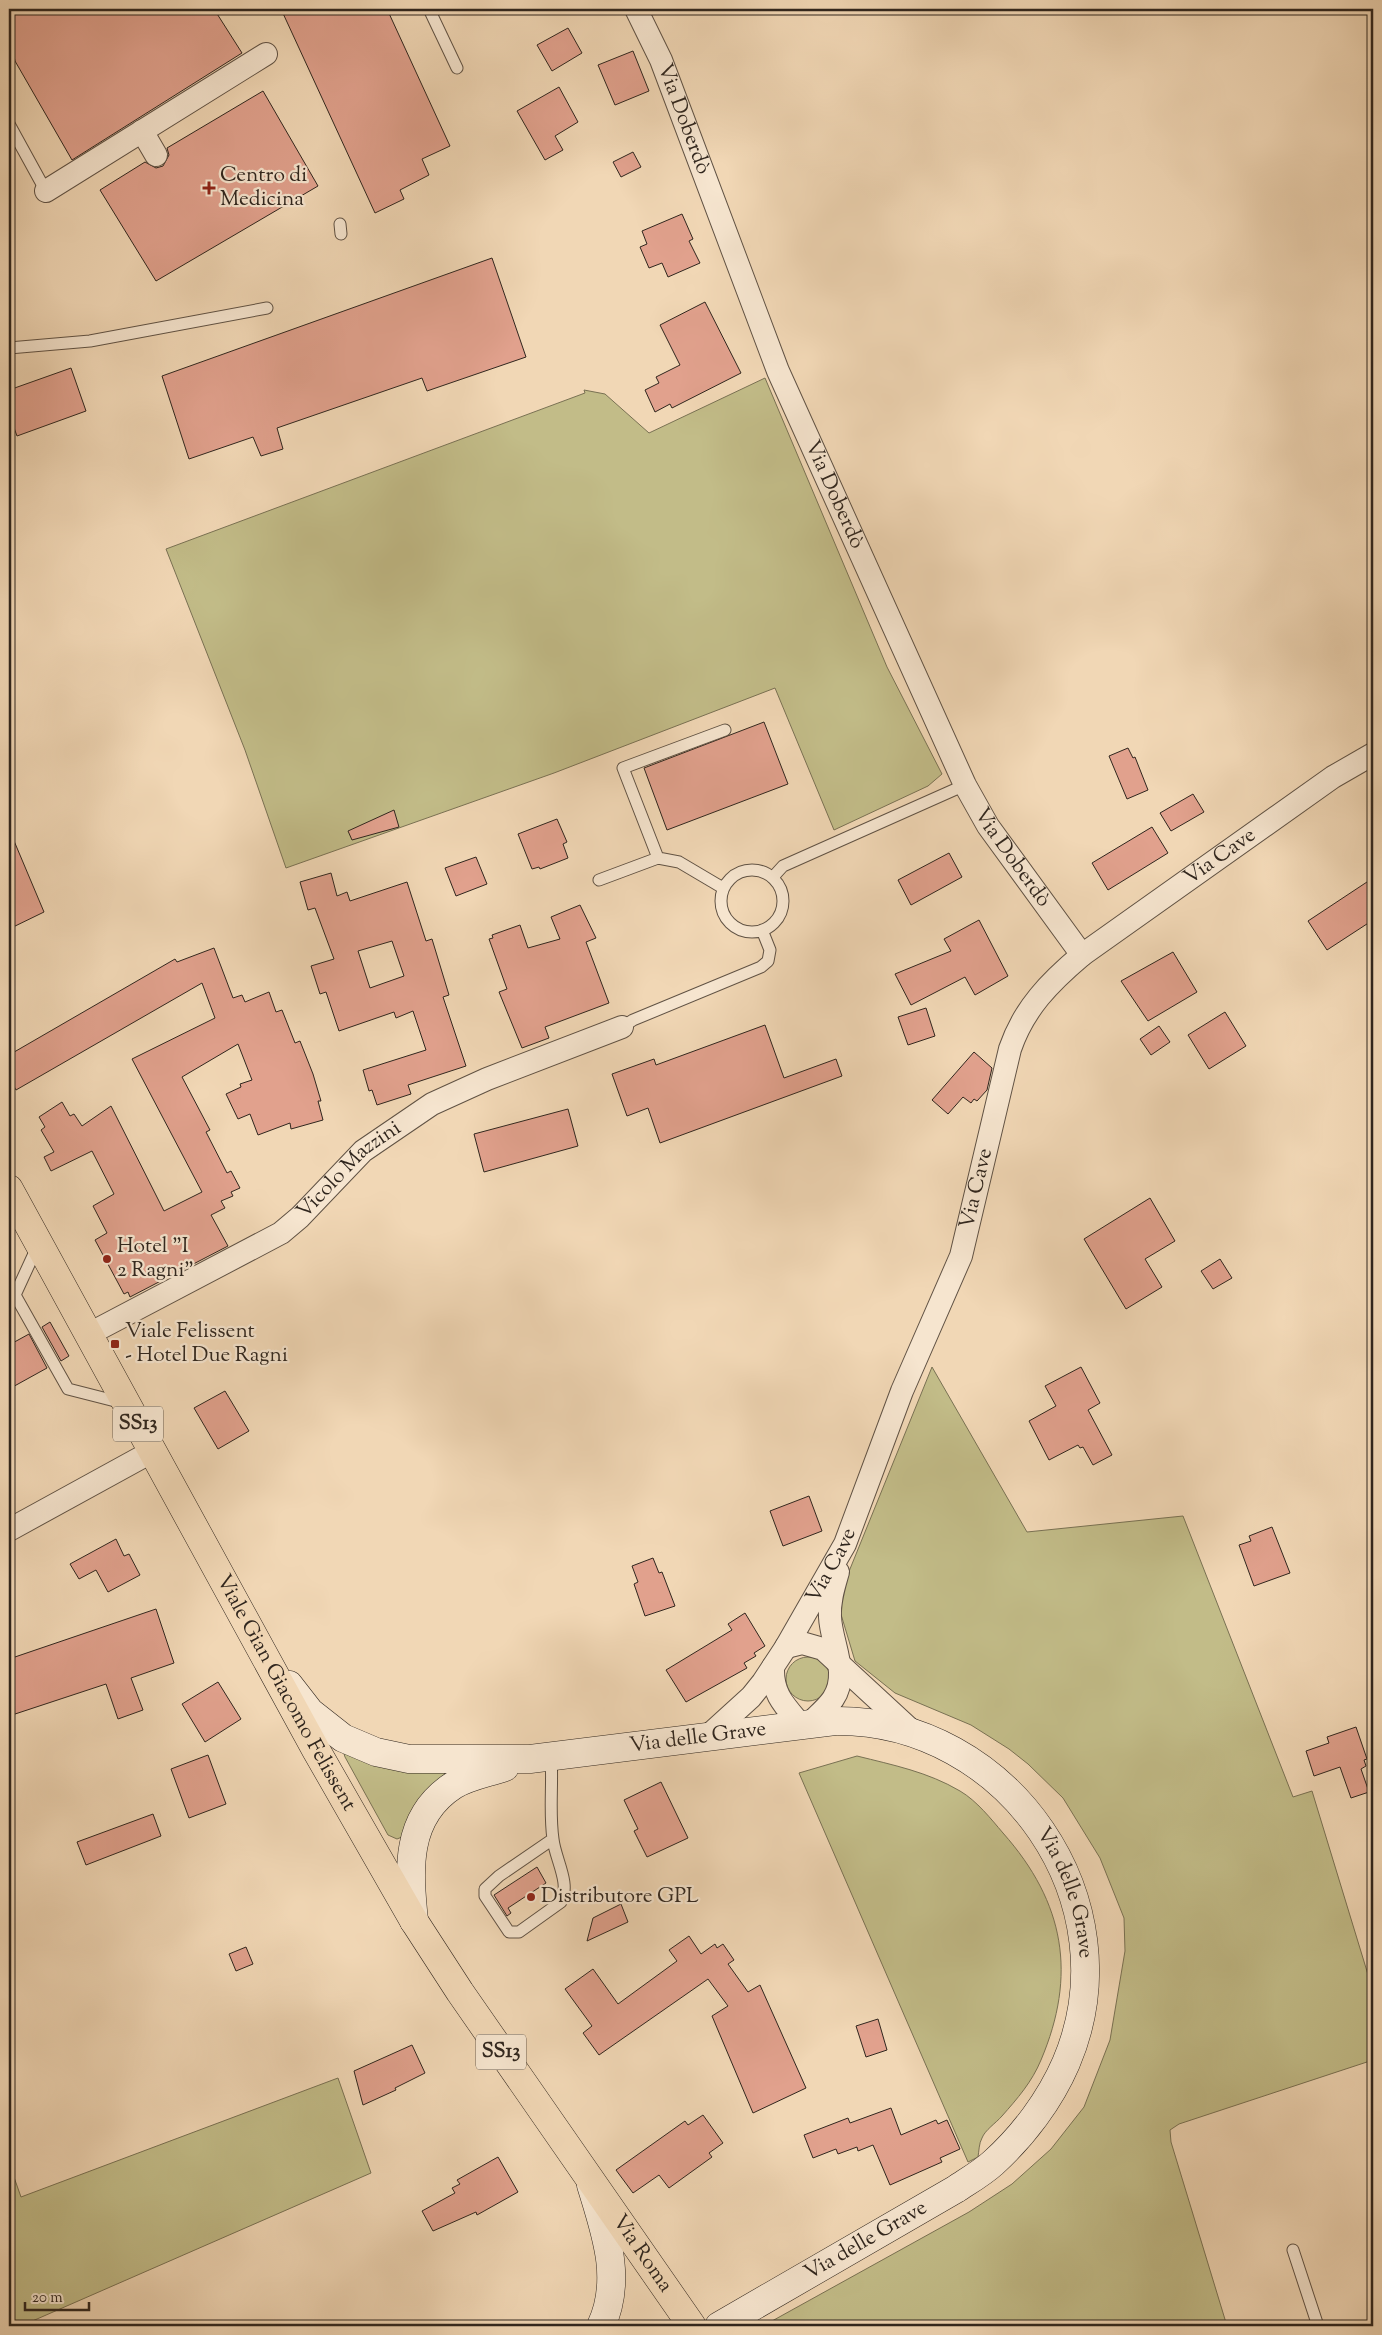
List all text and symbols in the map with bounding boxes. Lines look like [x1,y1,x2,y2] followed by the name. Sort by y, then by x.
[649,60,718,179] street label: Via Doberdò
[220,161,307,215] place label: Centro di Medicina
[202,181,216,195] marker: Centro di Medicina
[796,436,872,554] street label: Via Doberdò
[966,803,1058,914] street label: Via Doberdò
[1178,821,1262,893] street label: Via Cave
[290,1114,408,1226] street label: Vicolo Mazzini
[953,1145,1001,1232] street label: Via Cave
[117,1232,194,1286] place label: Hotel "I 2 Ragni"
[101,1253,113,1265] marker: Hotel "I 2 Ragni"
[125,1317,288,1371] place label: Viale Felissent - Hotel Due Ragni
[109,1338,121,1350] marker: Viale Felissent - Hotel Due Ragni
[113,1406,163,1442] road number: SS13
[799,1524,865,1609] street label: Via Cave
[208,1569,363,1817] street label: Viale Gian Giacomo Felissent
[628,1715,768,1761] street label: Via delle Grave
[1028,1822,1100,1959] street label: Via delle Grave
[541,1882,699,1912] place label: Distributore GPL
[525,1891,537,1903] marker: Distributore GPL
[476,2034,526,2070] road number: SS13
[799,2194,933,2288] street label: Via delle Grave
[604,2209,680,2299] street label: Via Roma
[25,2280,89,2312] scale bar
[32,2288,63,2309] text: 20 m

